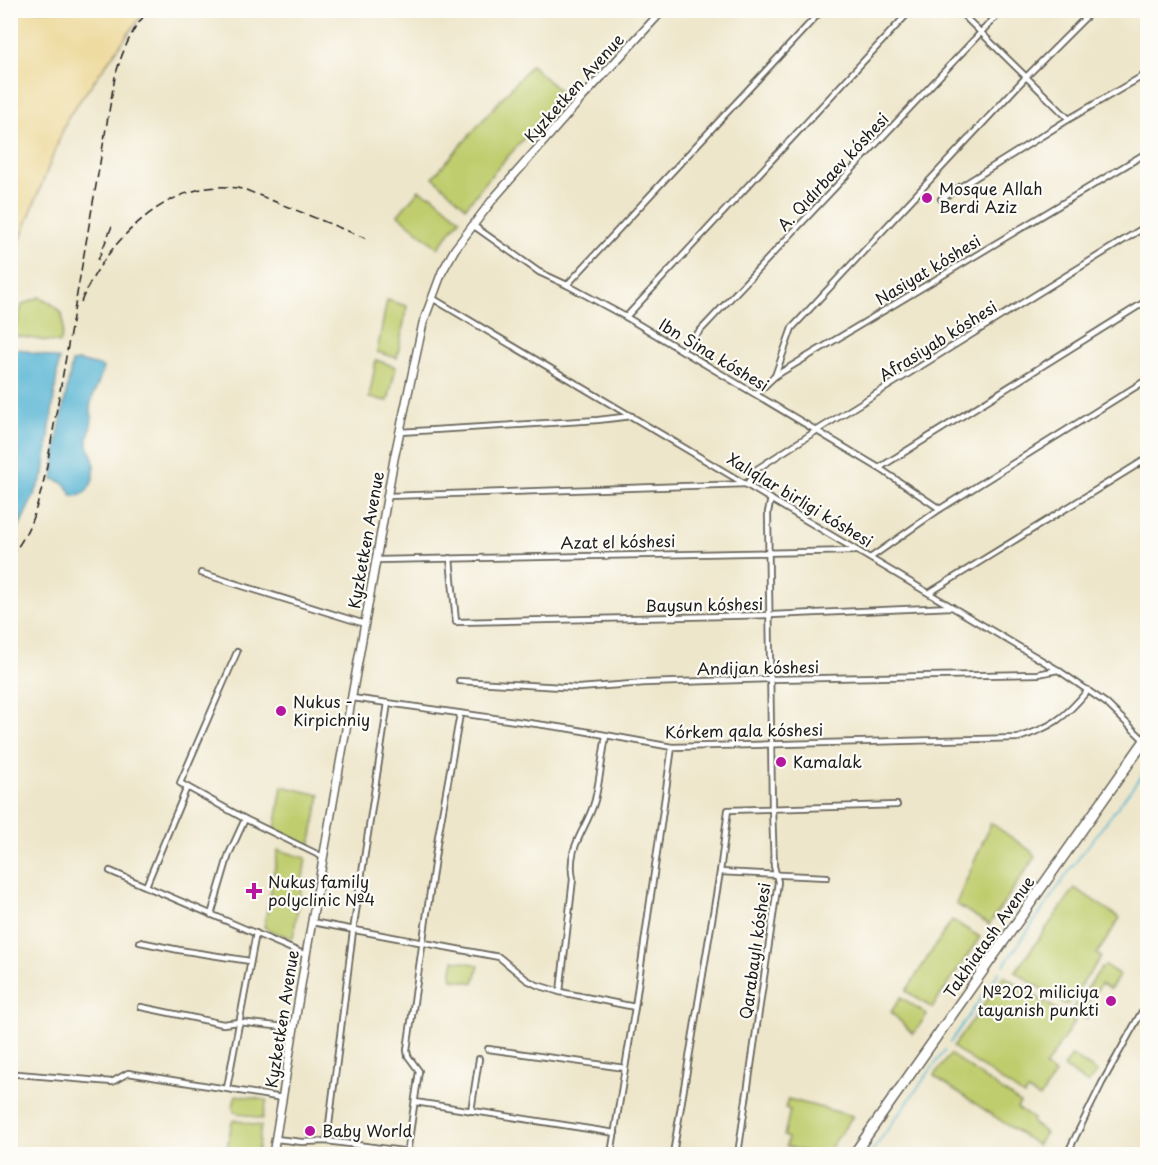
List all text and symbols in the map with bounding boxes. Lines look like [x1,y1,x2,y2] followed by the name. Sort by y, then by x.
[518,27,629,147] street label: Kyzketken Avenue
[771,107,894,236] street label: A. Qıdırbaev kóshesi
[939,176,1042,218] place label: Mosque Allah Berdi Aziz
[920,191,934,205] marker: Mosque Allah Berdi Aziz
[870,228,985,310] street label: Nasiyat kóshesi
[874,294,1001,386] street label: Afrasiyab kóshesi
[655,312,774,396] street label: Ibn Sina kóshesi
[723,446,878,552] street label: Xalıqlar birligi kóshesi
[341,469,389,610] street label: Kyzketken Avenue
[560,528,676,554] street label: Azat el kóshesi
[645,591,763,617] street label: Baysun kóshesi
[697,654,819,680] street label: Andijan kóshesi
[293,689,370,731] place label: Nukus - Kirpichniy
[274,704,288,718] marker: Nukus - Kirpichniy
[665,717,823,743] street label: Kórkem qala kóshesi
[793,749,862,773] place label: Kamalak
[774,755,788,769] marker: Kamalak
[268,869,375,911] place label: Nukus family polyclinic №4
[937,870,1040,1002] street label: Takhiatash Avenue
[733,881,775,1021] street label: Qarabaylı kóshesi
[245,882,263,900] marker: Nukus family polyclinic №4
[258,948,304,1089] street label: Kyzketken Avenue
[978,979,1099,1021] place label: №202 miliciya tayanish punkti
[1104,994,1118,1008] marker: №202 miliciya tayanish punkti
[322,1118,412,1142] place label: Baby World
[303,1124,317,1138] marker: Baby World

